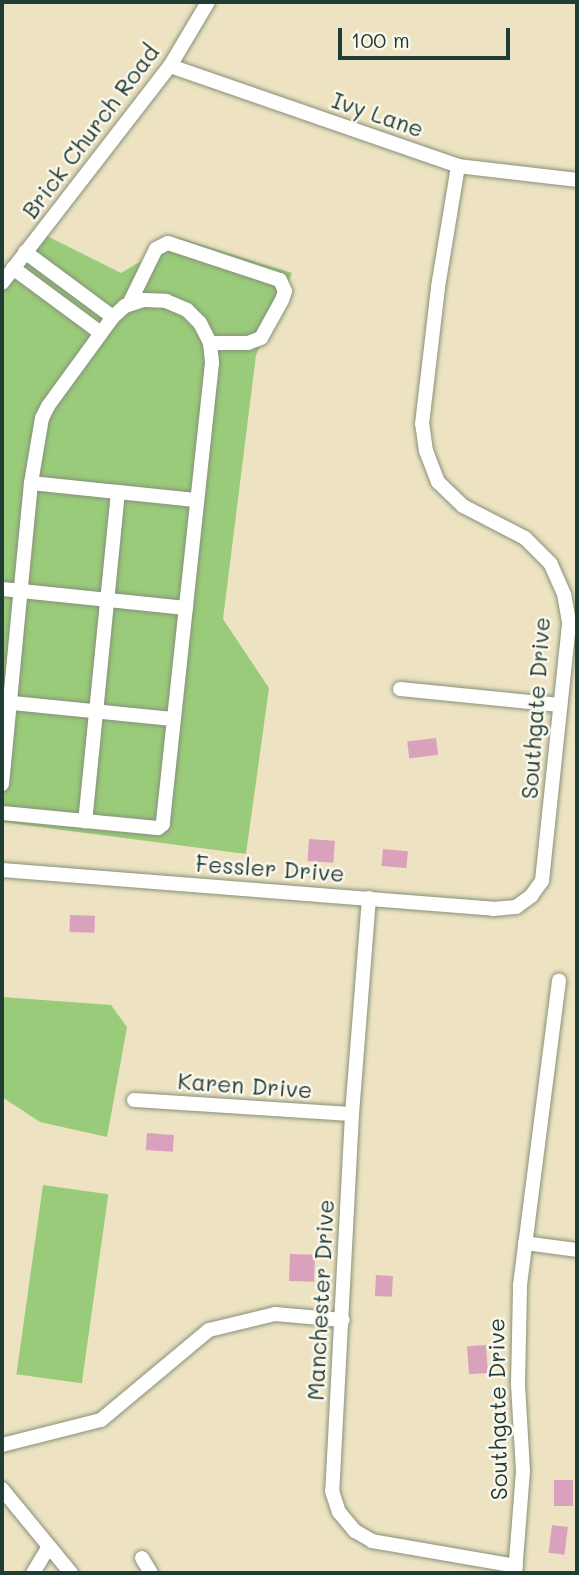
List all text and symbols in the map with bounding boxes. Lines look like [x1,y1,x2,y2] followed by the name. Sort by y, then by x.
[341,14,512,58] scale bar
[351,26,410,53] text: 100 m
[16,39,164,223] street label: Brick Church Road
[329,85,427,143] street label: Ivy Lane
[515,616,555,800] street label: Southgate Drive
[195,849,345,887] street label: Fessler Drive
[177,1067,313,1103] street label: Karen Drive
[301,1199,339,1401] street label: Manchester Drive
[482,1318,512,1500] street label: Southgate Drive

